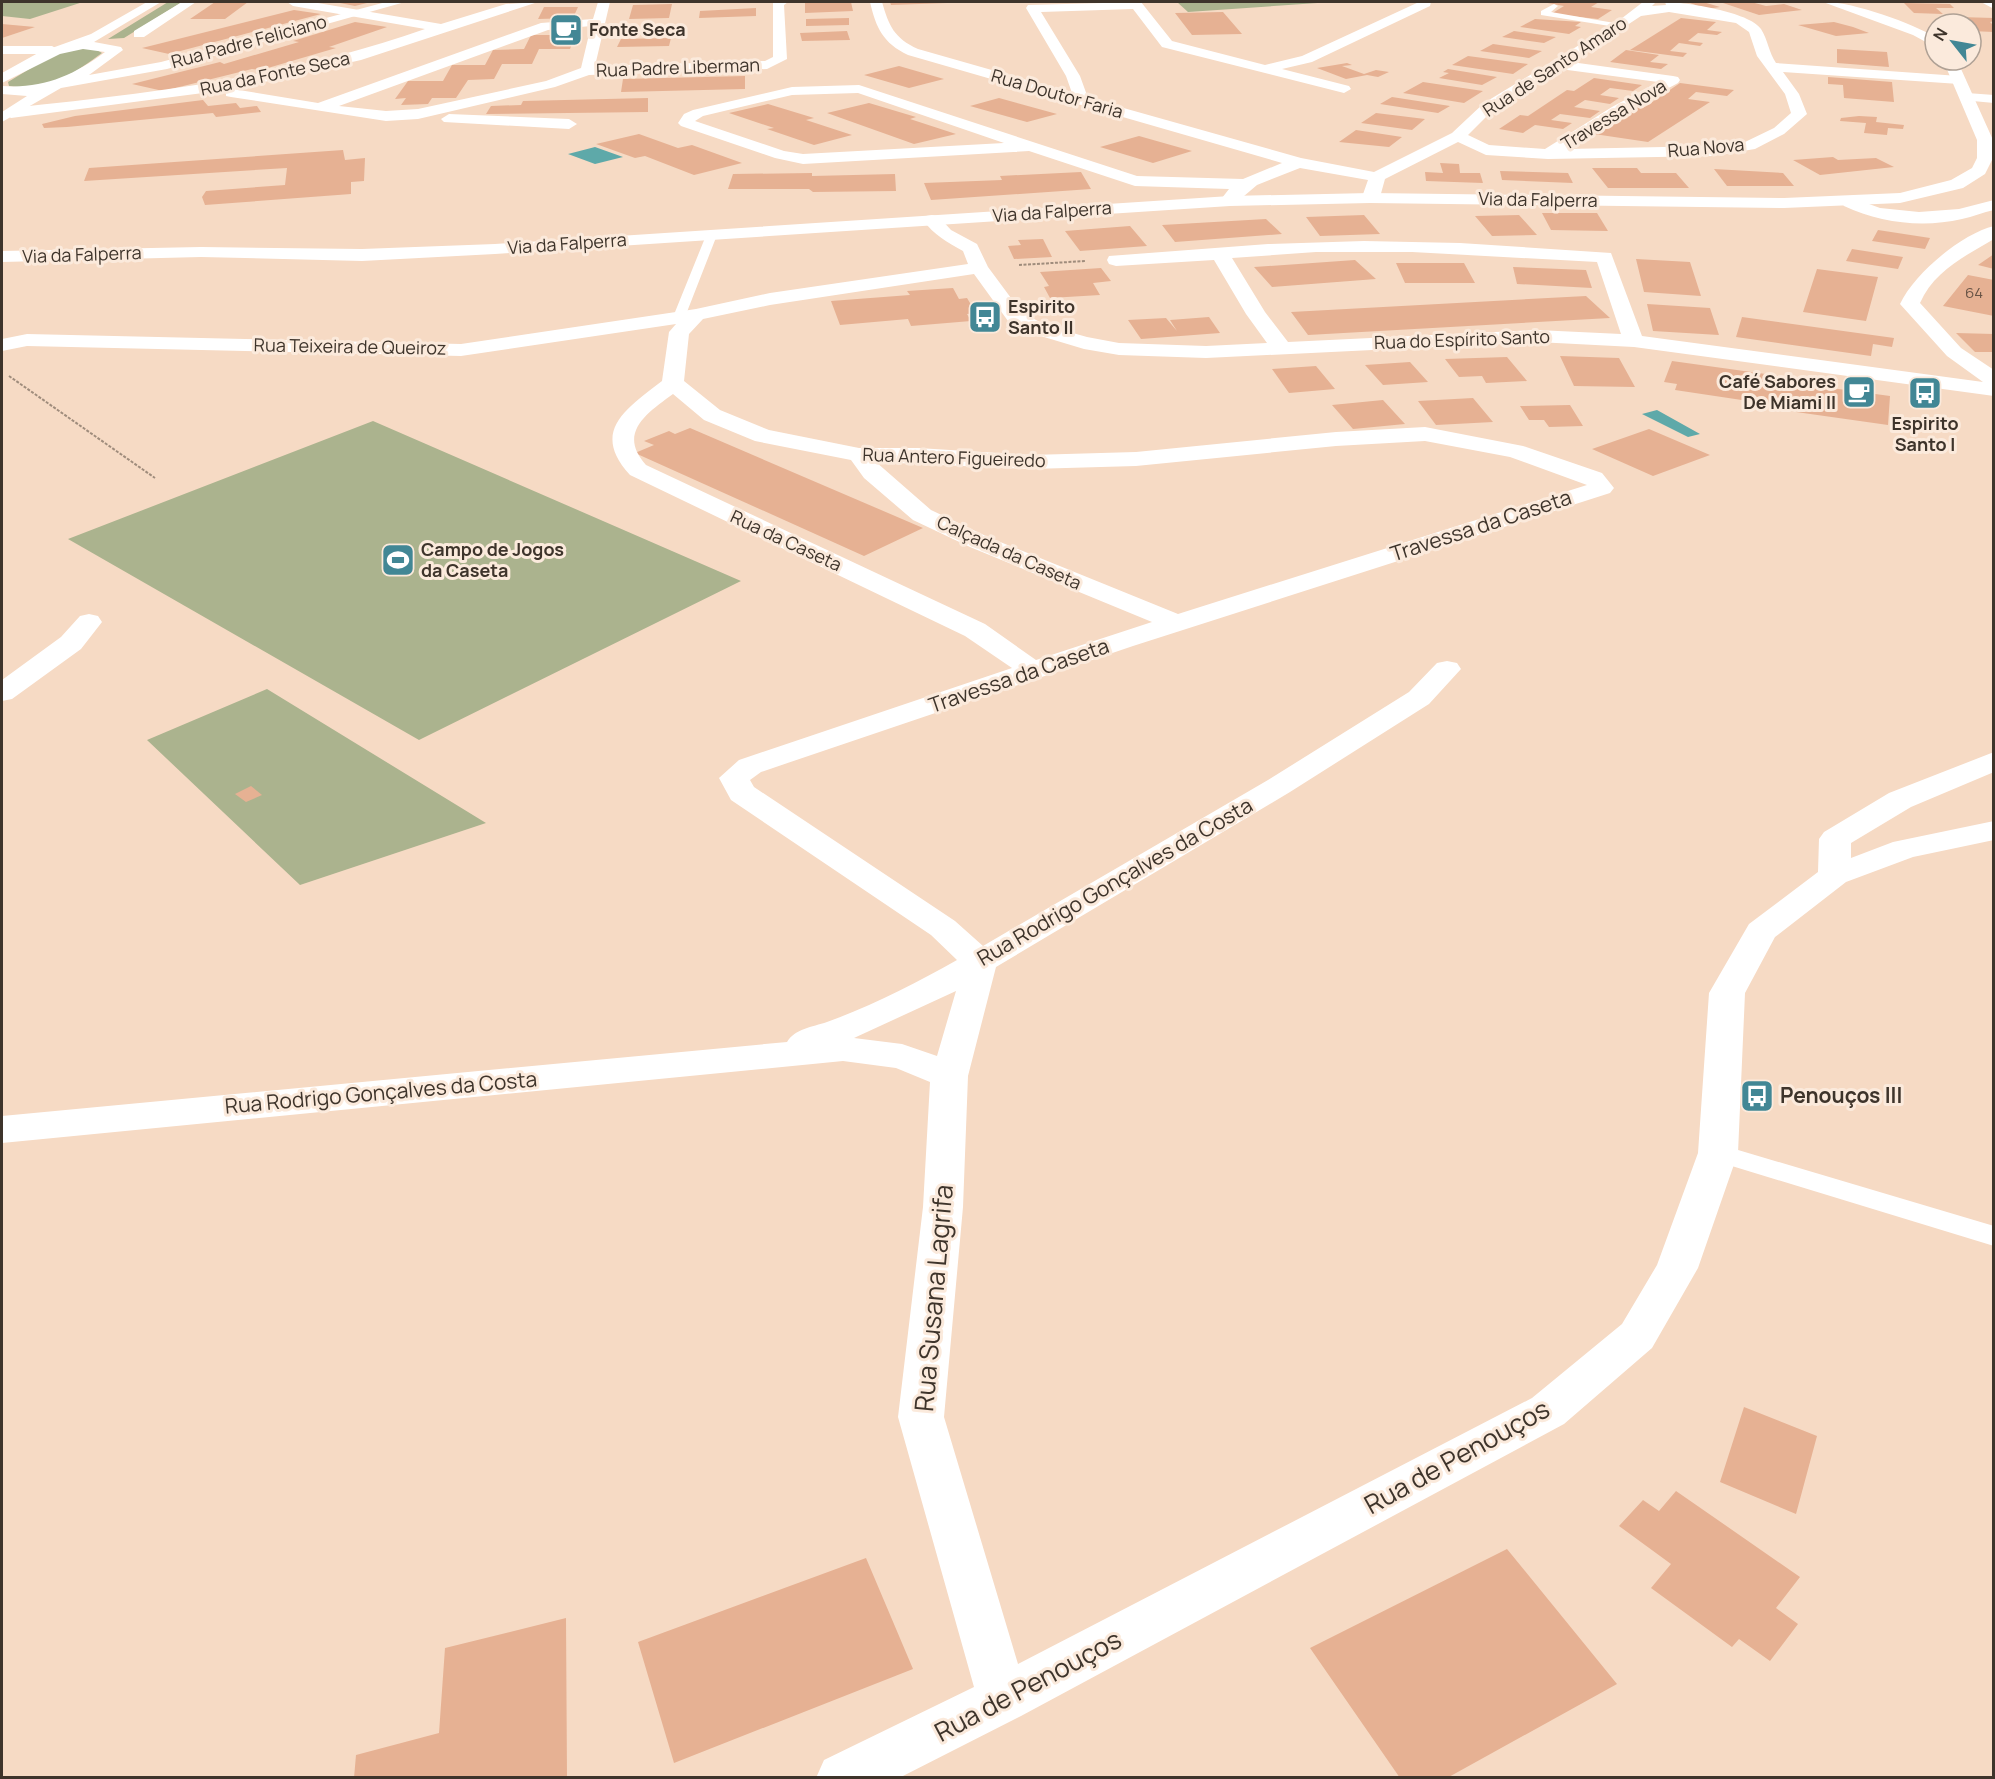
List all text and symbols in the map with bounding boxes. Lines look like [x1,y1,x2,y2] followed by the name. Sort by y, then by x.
[168,9,329,73] street label: Rua Padre Feliciano
[1478,11,1631,122] street label: Rua de Santo Amaro
[548,12,584,48] cafe icon: Fonte Seca
[1923,12,1983,72] north arrow
[589,17,686,41] place label: Fonte Seca
[1928,24,1953,45] text: N
[198,45,352,101] street label: Rua da Fonte Seca
[595,52,760,82] street label: Rua Padre Liberman
[989,63,1126,123] street label: Rua Doutor Faria
[1556,73,1671,155] street label: Travessa Nova
[1667,132,1745,162] street label: Rua Nova
[1478,186,1598,212] street label: Via da Falperra
[992,195,1112,227] street label: Via da Falperra
[507,227,627,259] street label: Via da Falperra
[22,240,142,268] street label: Via da Falperra
[1965,282,1983,303] house number: 64
[1008,294,1075,339] place label: Espirito Santo II
[967,299,1003,335] bus stop icon: Espirito Santo II
[1373,324,1550,354] street label: Rua do Espírito Santo
[254,332,447,360] street label: Rua Teixeira de Queiroz
[1719,369,1836,414] place label: Café Sabores De Miami II
[1841,374,1877,410] cafe icon: Café Sabores De Miami II
[1907,375,1943,411] bus stop icon: Espirito Santo I
[1891,411,1959,456] place label: Espirito Santo I
[862,442,1046,472] street label: Rua Antero Figueiredo
[1387,483,1575,568] street label: Travessa da Caseta
[727,504,846,576] street label: Rua da Caseta
[933,509,1085,595] street label: Calçada da Caseta
[421,537,564,582] place label: Campo de Jogos da Caseta
[380,542,416,578] sports icon: Campo de Jogos da Caseta
[925,631,1112,719] street label: Travessa da Caseta
[972,791,1257,972] street label: Rua Rodrigo Gonçalves da Costa
[224,1064,538,1120] street label: Rua Rodrigo Gonçalves da Costa
[1739,1078,1775,1114] bus stop icon: Penouços III
[1780,1081,1902,1109] place label: Penouços III
[905,1183,961,1413] street label: Rua Susana Lagrifa
[1357,1390,1556,1522] street label: Rua de Penouços
[928,1621,1127,1750] street label: Rua de Penouços

